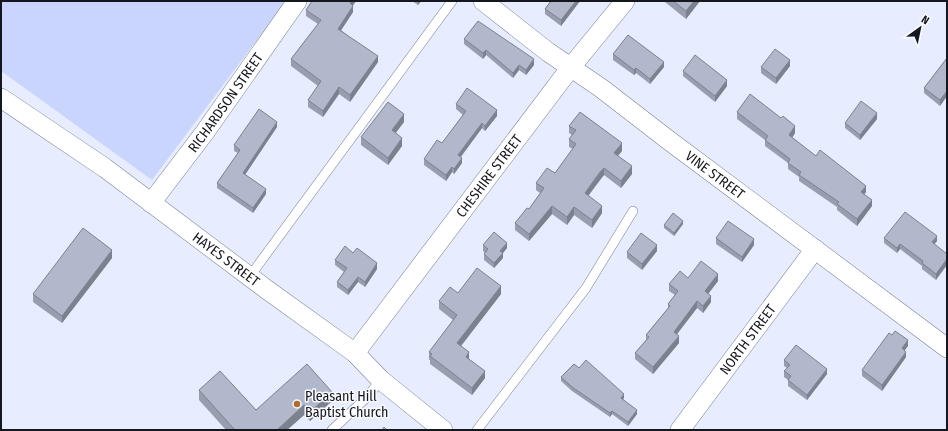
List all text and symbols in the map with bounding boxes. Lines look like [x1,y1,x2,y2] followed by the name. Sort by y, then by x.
[900,8,940,48] north arrow
[919,13,931,27] text: N
[185,49,267,156] street label: RICHARDSON STREET
[453,131,526,221] street label: CHESHIRE STREET
[682,148,748,203] street label: VINE STREET
[189,229,263,290] street label: HAYES STREET
[716,301,780,378] street label: NORTH STREET
[305,388,388,421] place label: Pleasant Hill Baptist Church
[292,399,302,409] marker: Pleasant Hill Baptist Church

